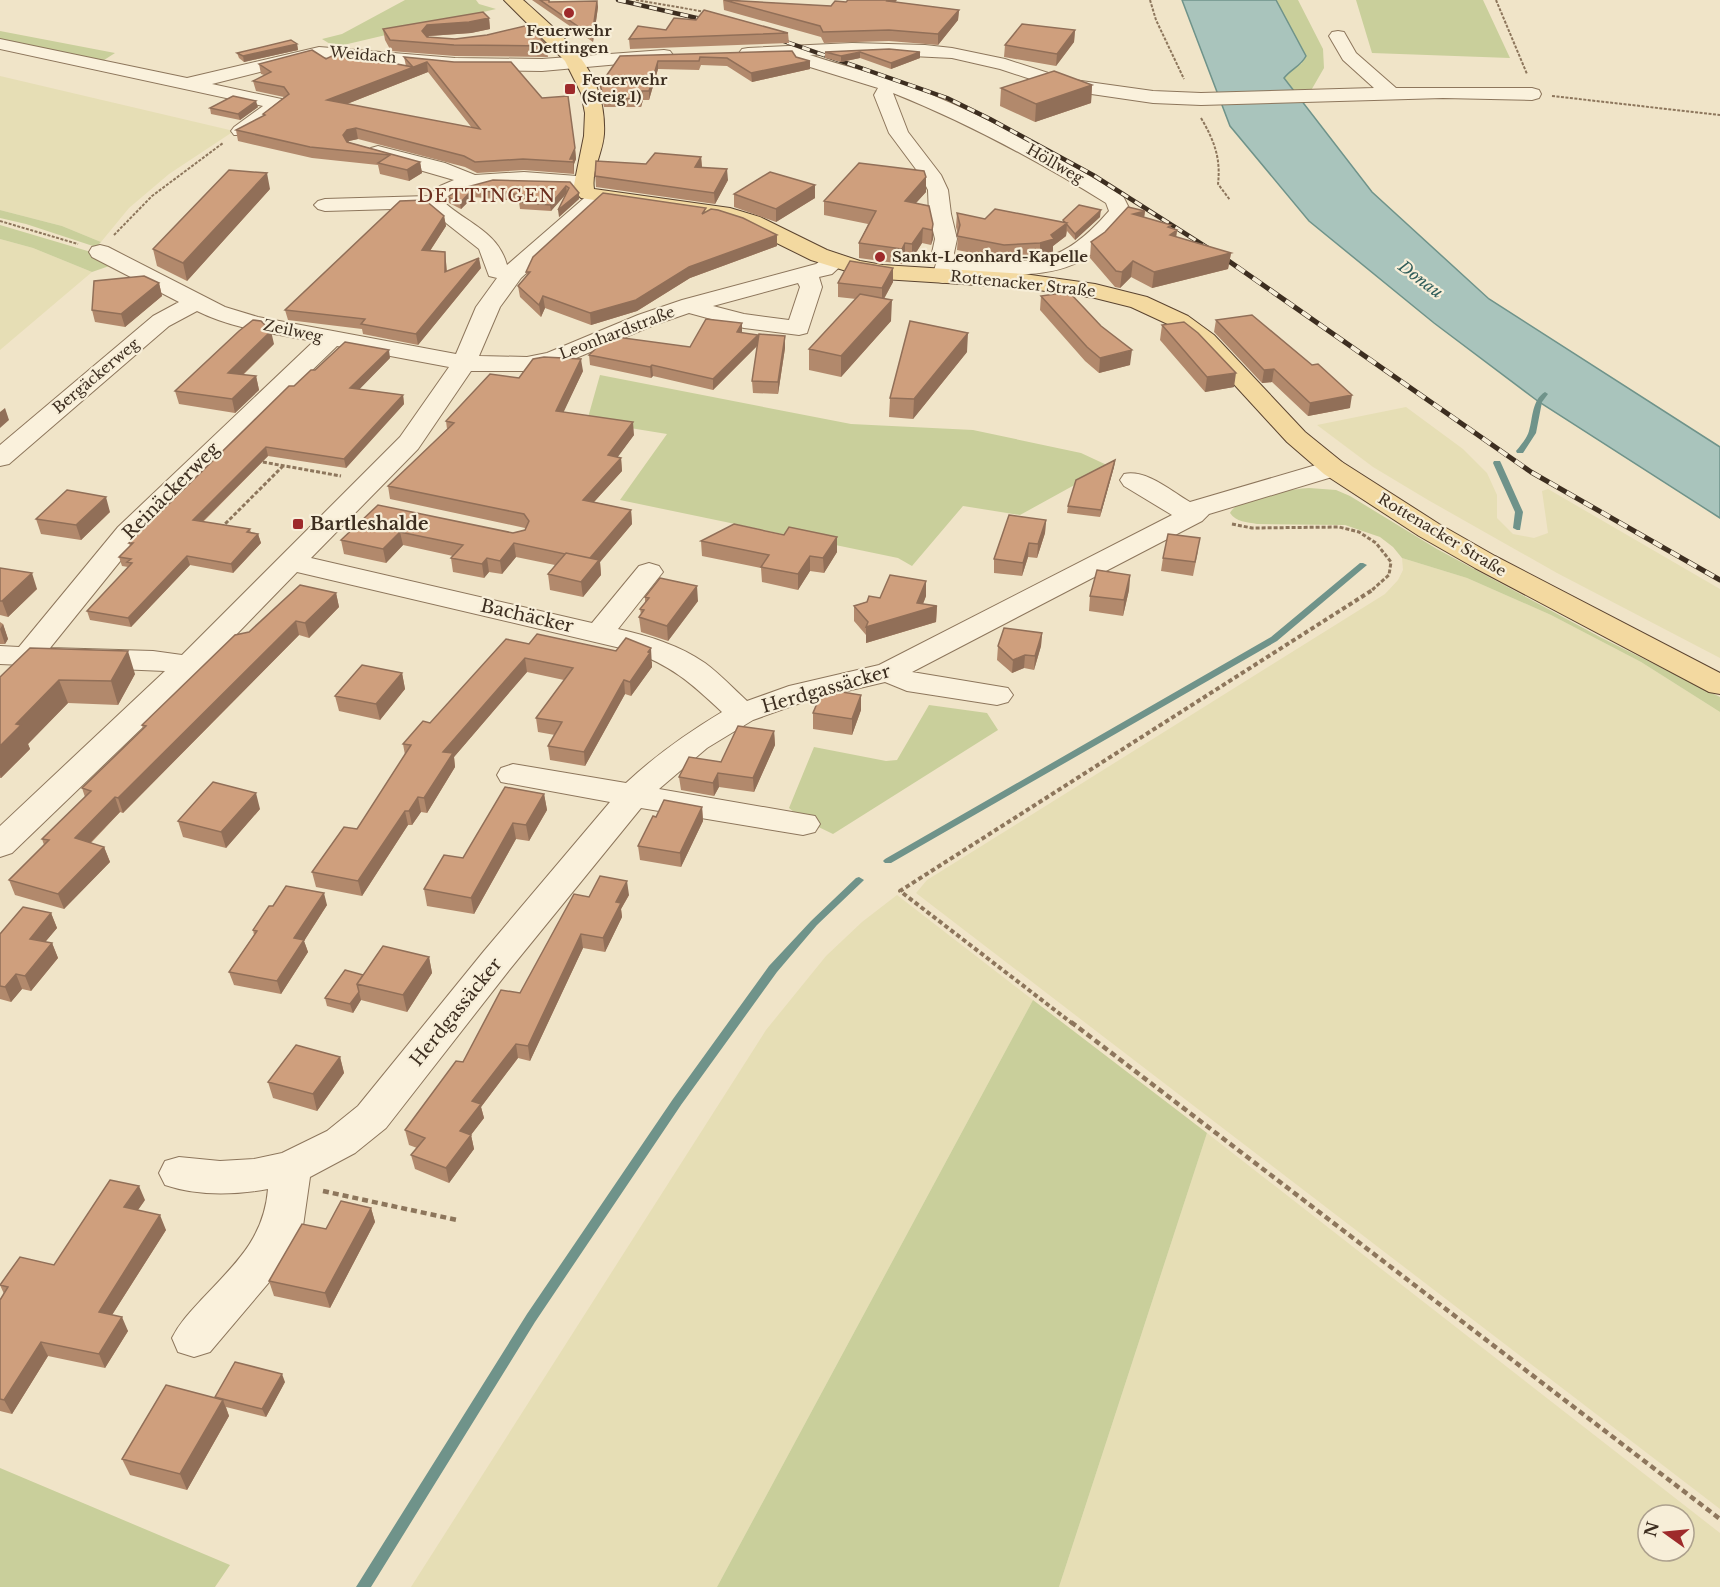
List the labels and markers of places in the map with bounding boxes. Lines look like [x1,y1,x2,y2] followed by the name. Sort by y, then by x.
[562,6,576,20] marker: Feuerwehr Dettingen
[526,21,612,57] place label: Feuerwehr Dettingen
[582,70,668,106] place label: Feuerwehr (Steig 1)
[563,82,577,96] marker: Feuerwehr (Steig 1)
[892,247,1088,266] place label: Sankt-Leonhard-Kapelle
[873,250,887,264] marker: Sankt-Leonhard-Kapelle
[310,513,428,535] place label: Bartleshalde
[291,517,305,531] marker: Bartleshalde

